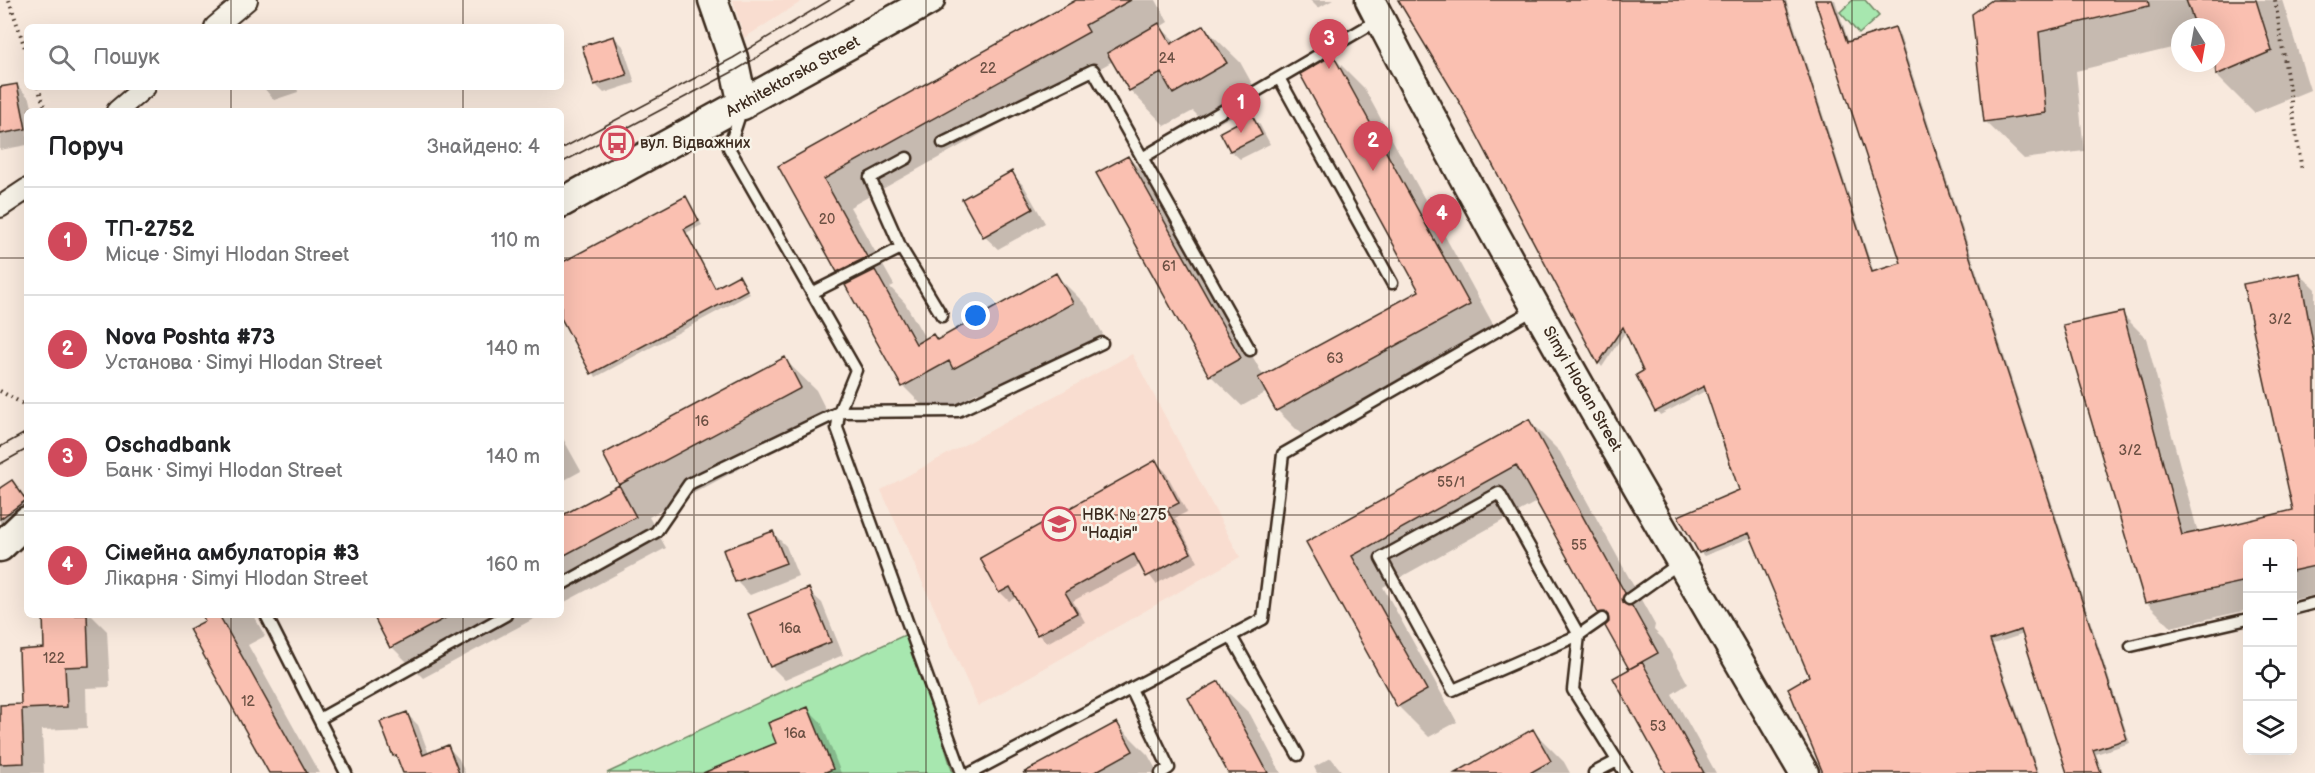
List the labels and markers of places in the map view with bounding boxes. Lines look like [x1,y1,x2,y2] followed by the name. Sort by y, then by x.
[1310,20,1348,69] pin: 3
[1222,84,1260,133] pin: 1
[1354,122,1392,171] pin: 2
[599,125,635,161] bus stop icon: вул. Відважних
[640,134,750,153] place label: вул. Відважних
[1422,194,1462,244] pin: 4
[1041,506,1077,542] school or university icon: НВК № 275 "Надія"
[1082,506,1167,543] place label: НВК № 275 "Надія"

